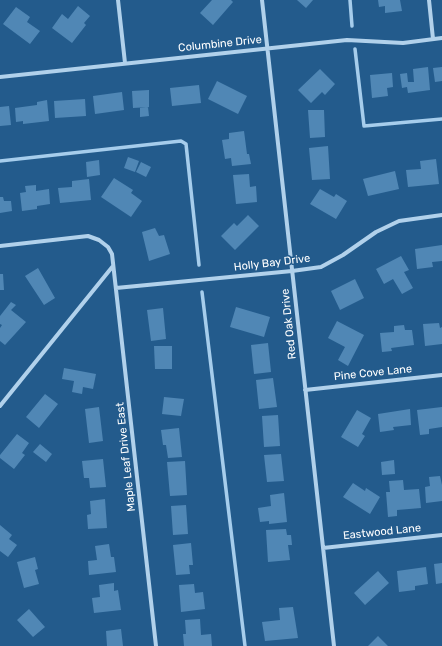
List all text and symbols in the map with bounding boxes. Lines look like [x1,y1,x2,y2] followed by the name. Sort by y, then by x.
[178,33,262,55] street label: Columbine Drive
[233,252,311,274] street label: Holly Bay Drive
[279,288,299,360] street label: Red Oak Drive
[333,362,413,384] street label: Pine Cove Lane
[114,402,138,512] street label: Maple Leaf Drive East
[342,521,422,543] street label: Eastwood Lane

